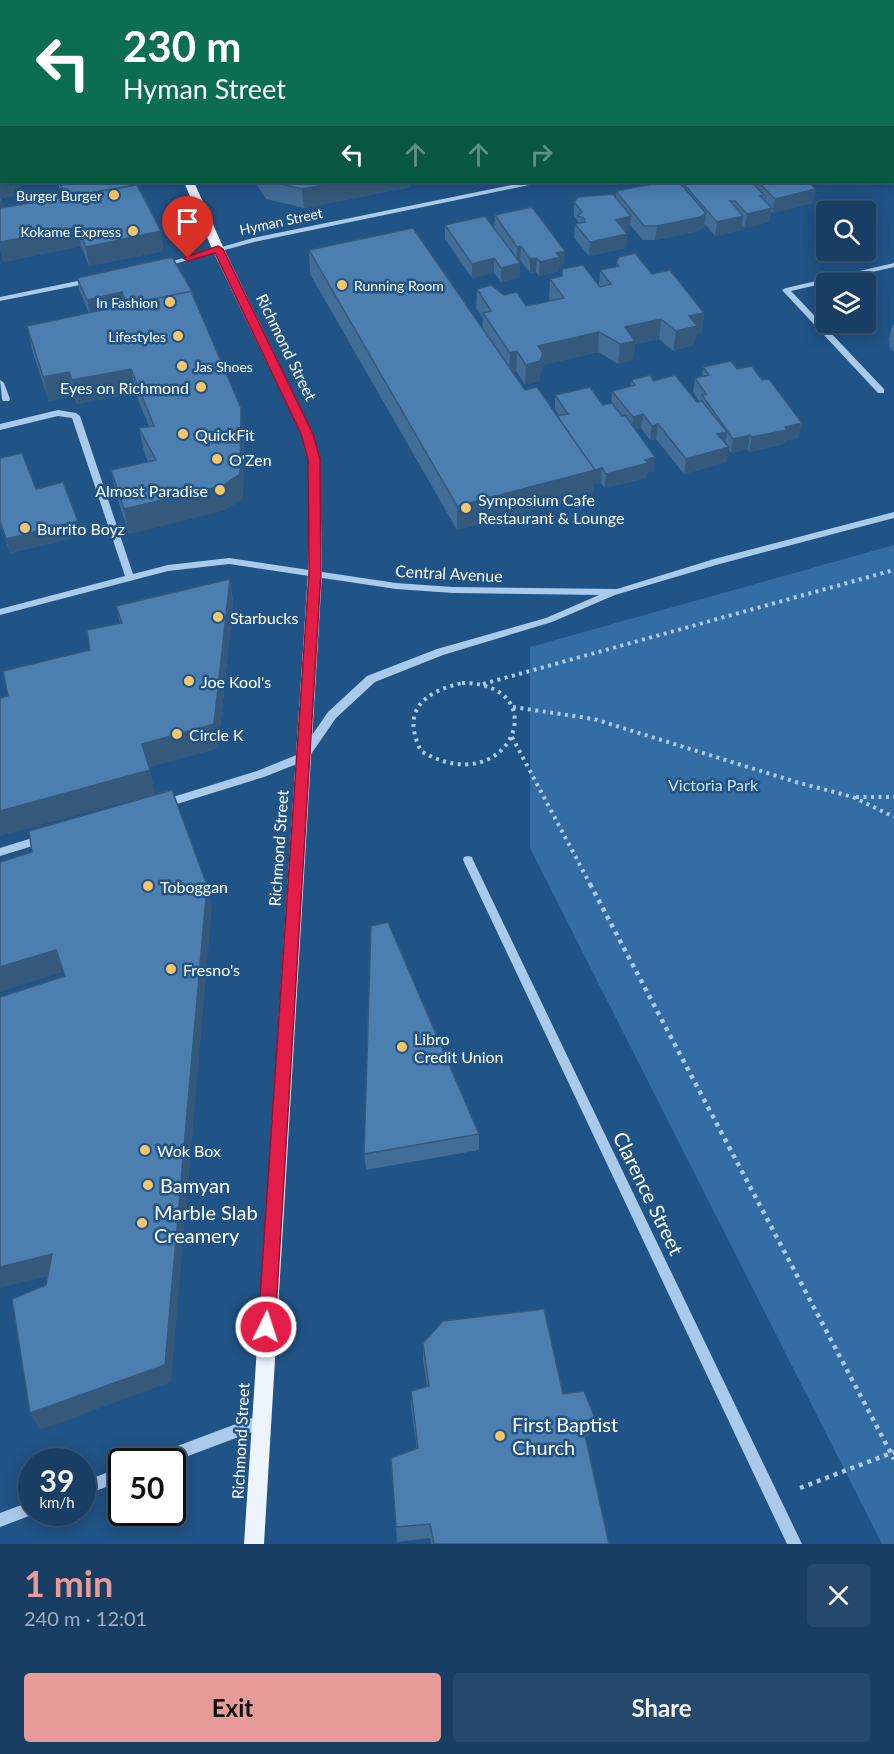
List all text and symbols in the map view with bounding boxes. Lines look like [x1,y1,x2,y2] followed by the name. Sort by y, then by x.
[123,21,241,71] text: 230 m
[24,24,102,102] icon: left
[123,72,286,105] text: Hyman Street
[336,138,369,171] icon: left
[399,138,432,171] icon: ahead
[462,138,495,171] icon: ahead
[525,138,558,171] icon: right
[16,187,102,204] place label: Burger Burger
[107,188,121,202] marker: Burger Burger
[162,196,213,258] pin
[816,201,876,333] map controls
[816,201,876,261] button: search
[238,204,324,238] street label: Hyman Street
[171,205,204,238] icon: arrive
[21,223,121,240] place label: Kokame Express
[126,224,140,238] marker: Kokame Express
[816,273,876,333] button: layers
[354,277,444,294] place label: Running Room
[335,278,349,292] marker: Running Room
[253,290,321,404] street label: Richmond Street
[96,294,158,311] place label: In Fashion
[163,295,177,309] marker: In Fashion
[108,328,166,345] place label: Lifestyles
[171,329,185,343] marker: Lifestyles
[194,358,253,375] place label: Jas Shoes
[175,359,189,373] marker: Jas Shoes
[60,378,189,397] place label: Eyes on Richmond
[194,380,208,394] marker: Eyes on Richmond
[195,425,255,444] place label: QuickFit
[176,427,190,441] marker: QuickFit
[229,450,272,469] place label: O'Zen
[210,452,224,466] marker: O'Zen
[95,481,208,500] place label: Almost Paradise
[213,483,227,497] marker: Almost Paradise
[478,490,624,527] place label: Symposium Cafe Restaurant & Lounge
[459,501,473,515] marker: Symposium Cafe Restaurant & Lounge
[37,519,125,538] place label: Burrito Boyz
[18,521,32,535] marker: Burrito Boyz
[395,561,503,585] street label: Central Avenue
[230,608,298,627] place label: Starbucks
[211,610,225,624] marker: Starbucks
[201,672,271,691] place label: Joe Kool's
[182,674,196,688] marker: Joe Kool's
[189,725,244,744] place label: Circle K
[170,727,184,741] marker: Circle K
[668,775,759,794] park label: Victoria Park
[264,789,292,907] street label: Richmond Street
[160,877,228,896] place label: Toboggan
[141,879,155,893] marker: Toboggan
[183,960,240,979] place label: Fresno's
[164,962,178,976] marker: Fresno's
[414,1029,504,1066] place label: Libro Credit Union
[395,1040,409,1054] marker: Libro Credit Union
[609,1127,689,1259] street label: Clarence Street
[157,1141,221,1160] place label: Wok Box
[138,1143,152,1157] marker: Wok Box
[160,1173,230,1197] place label: Bamyan
[141,1178,155,1192] marker: Bamyan
[154,1200,258,1247] place label: Marble Slab Creamery
[135,1216,149,1230] marker: Marble Slab Creamery
[234,1295,298,1359] position arrow
[227,1382,253,1500] street label: Richmond Street
[512,1412,618,1459] place label: First Baptist Church
[493,1429,507,1443] marker: First Baptist Church
[108,1448,186,1526] speed limit sign: 50
[40,1462,74,1498] text: 39
[39,1493,75,1511] text: km/h
[24,1561,113,1605] text: 1 min
[807,1564,870,1627] button: close
[24,1606,147,1630] text: 240 m · 12:01
[24,1673,441,1742] button: Exit
[453,1673,870,1742] button: Share

